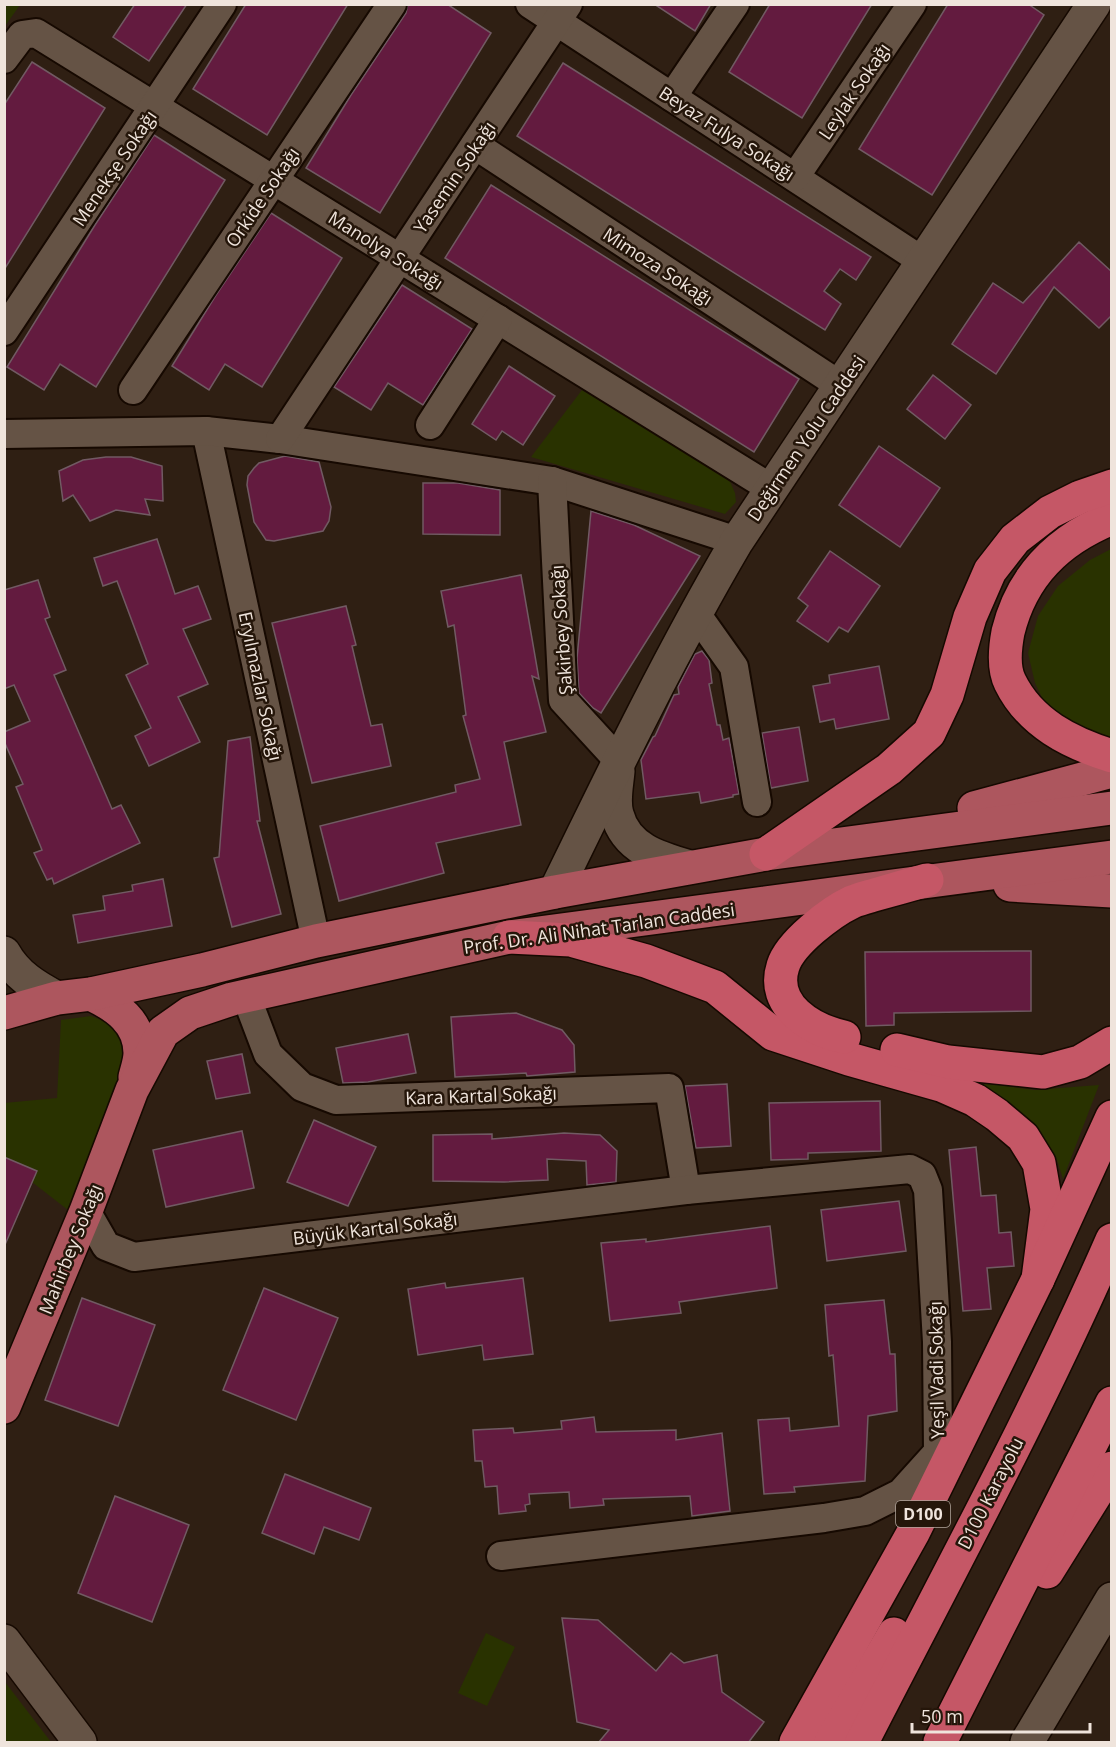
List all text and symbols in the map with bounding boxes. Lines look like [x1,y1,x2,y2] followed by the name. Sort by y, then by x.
[813,38,895,144] street label: Leylak Sokağı
[655,80,799,186] street label: Beyaz Fulya Sokağı
[66,105,162,231] street label: Menekşe Sokağı
[408,116,500,238] street label: Yasemin Sokağı
[220,142,304,252] street label: Orkide Sokağı
[324,205,448,295] street label: Manolya Sokağı
[599,222,717,310] street label: Mimoza Sokağı
[742,350,870,526] street label: Değirmen Yolu Caddesi
[544,564,578,696] street label: Şakirbey Sokağı
[233,609,289,763] street label: Eryılmazlar Sokağı
[462,897,736,959] street label: Prof. Dr. Ali Nihat Tarlan Caddesi
[405,1080,557,1110] street label: Kara Kartal Sokağı
[33,1180,107,1318] street label: Mahirbey Sokağı
[291,1206,459,1250] street label: Büyük Kartal Sokağı
[923,1301,949,1439] street label: Yeşil Vadi Sokağı
[952,1433,1028,1553] street label: D100 Karayolu
[896,1501,950,1527] road number: D100
[912,1696,1090,1734] scale bar
[921,1704,963,1728] text: 50 m

